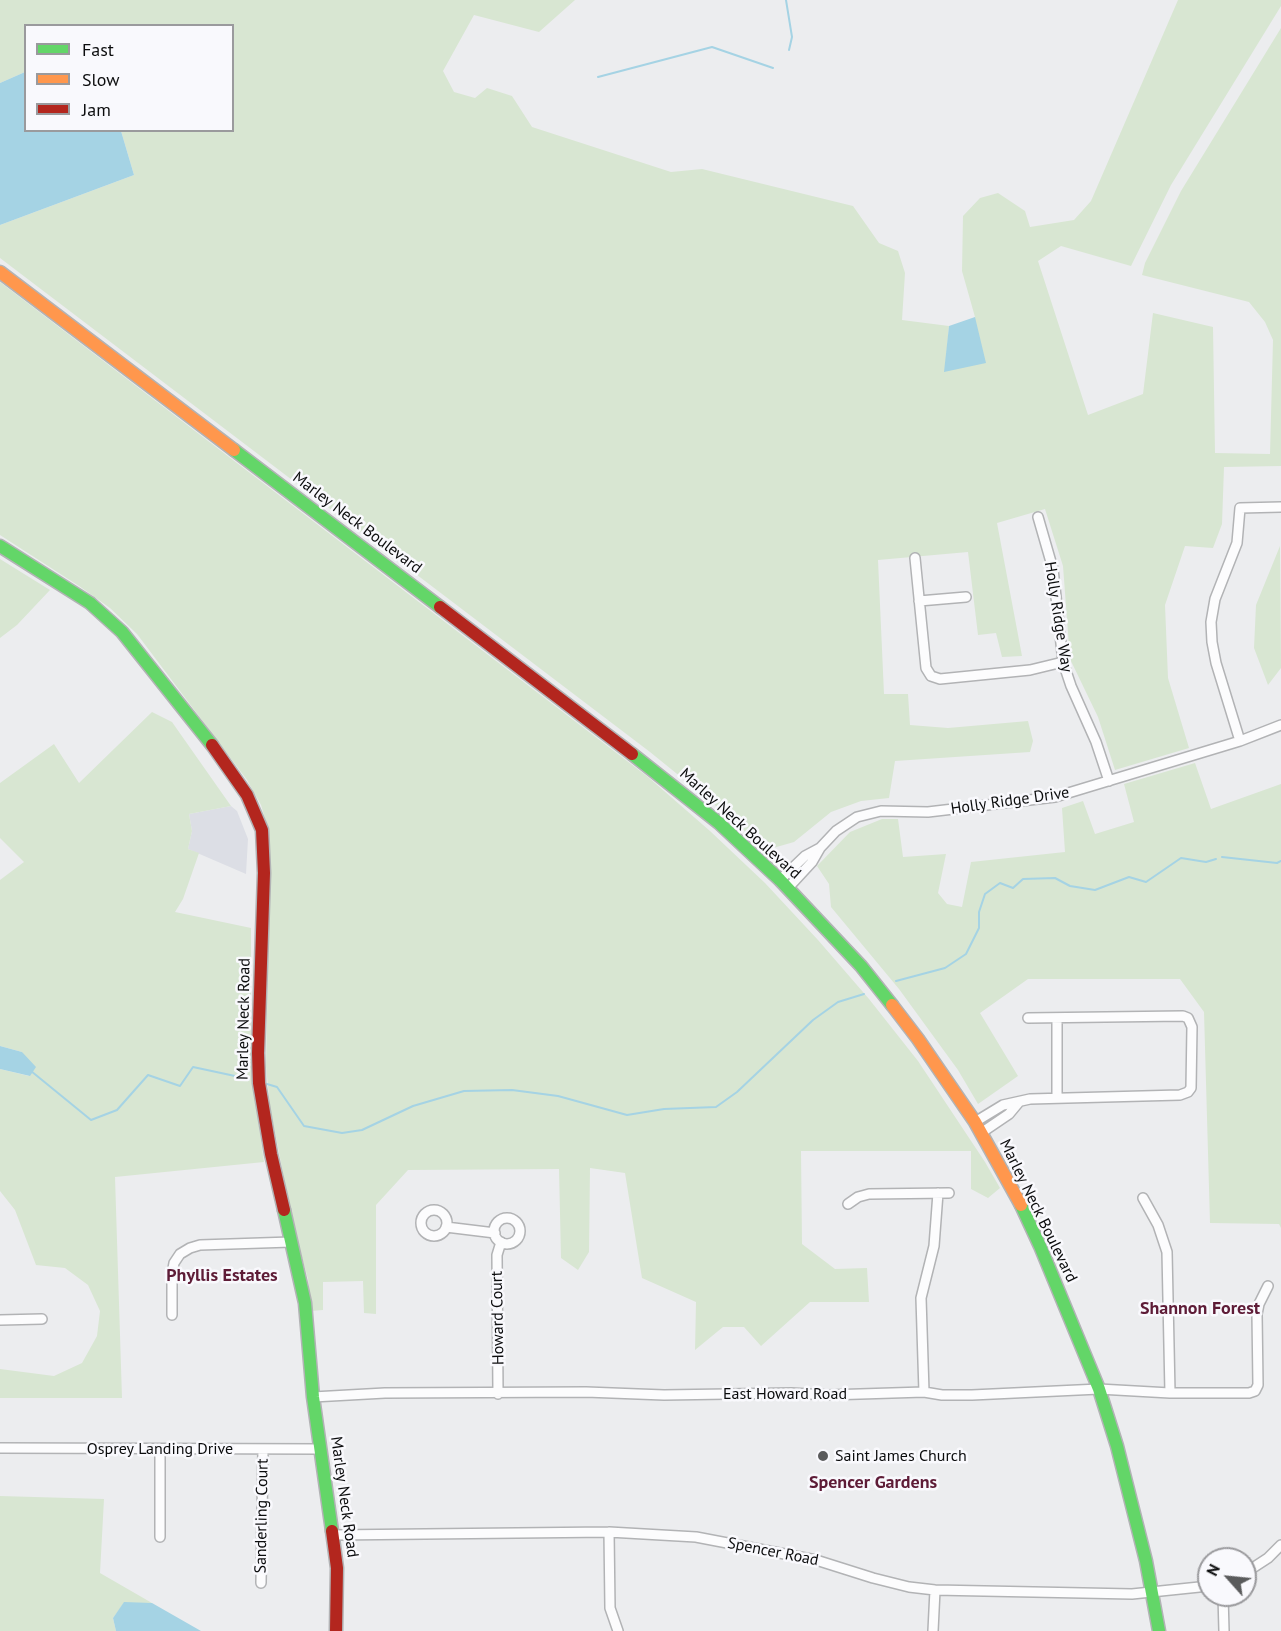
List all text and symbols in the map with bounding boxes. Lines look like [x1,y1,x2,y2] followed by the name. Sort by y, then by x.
[24,24,234,132] legend
[82,38,114,61] text: Fast
[82,68,120,91] text: Slow
[82,98,111,121] text: Jam
[289,468,425,578] street label: Marley Neck Boulevard
[1040,560,1076,674] street label: Holly Ridge Way
[675,764,805,884] street label: Marley Neck Boulevard
[949,783,1071,819] street label: Holly Ridge Drive
[233,958,255,1080] street label: Marley Neck Road
[995,1136,1081,1286] street label: Marley Neck Boulevard
[166,1265,278,1287] district label: Phyllis Estates
[488,1271,508,1365] street label: Howard Court
[1140,1298,1260,1320] district label: Shannon Forest
[723,1384,847,1404] street label: East Howard Road
[326,1435,362,1559] street label: Marley Neck Road
[87,1439,233,1459] street label: Osprey Landing Drive
[835,1446,967,1466] place label: Saint James Church
[816,1449,830,1463] marker: Saint James Church
[251,1458,273,1574] street label: Sanderling Court
[809,1472,937,1494] district label: Spencer Gardens
[726,1534,820,1570] street label: Spencer Road
[1197,1547,1257,1607] north arrow
[1201,1561,1224,1579] text: N

